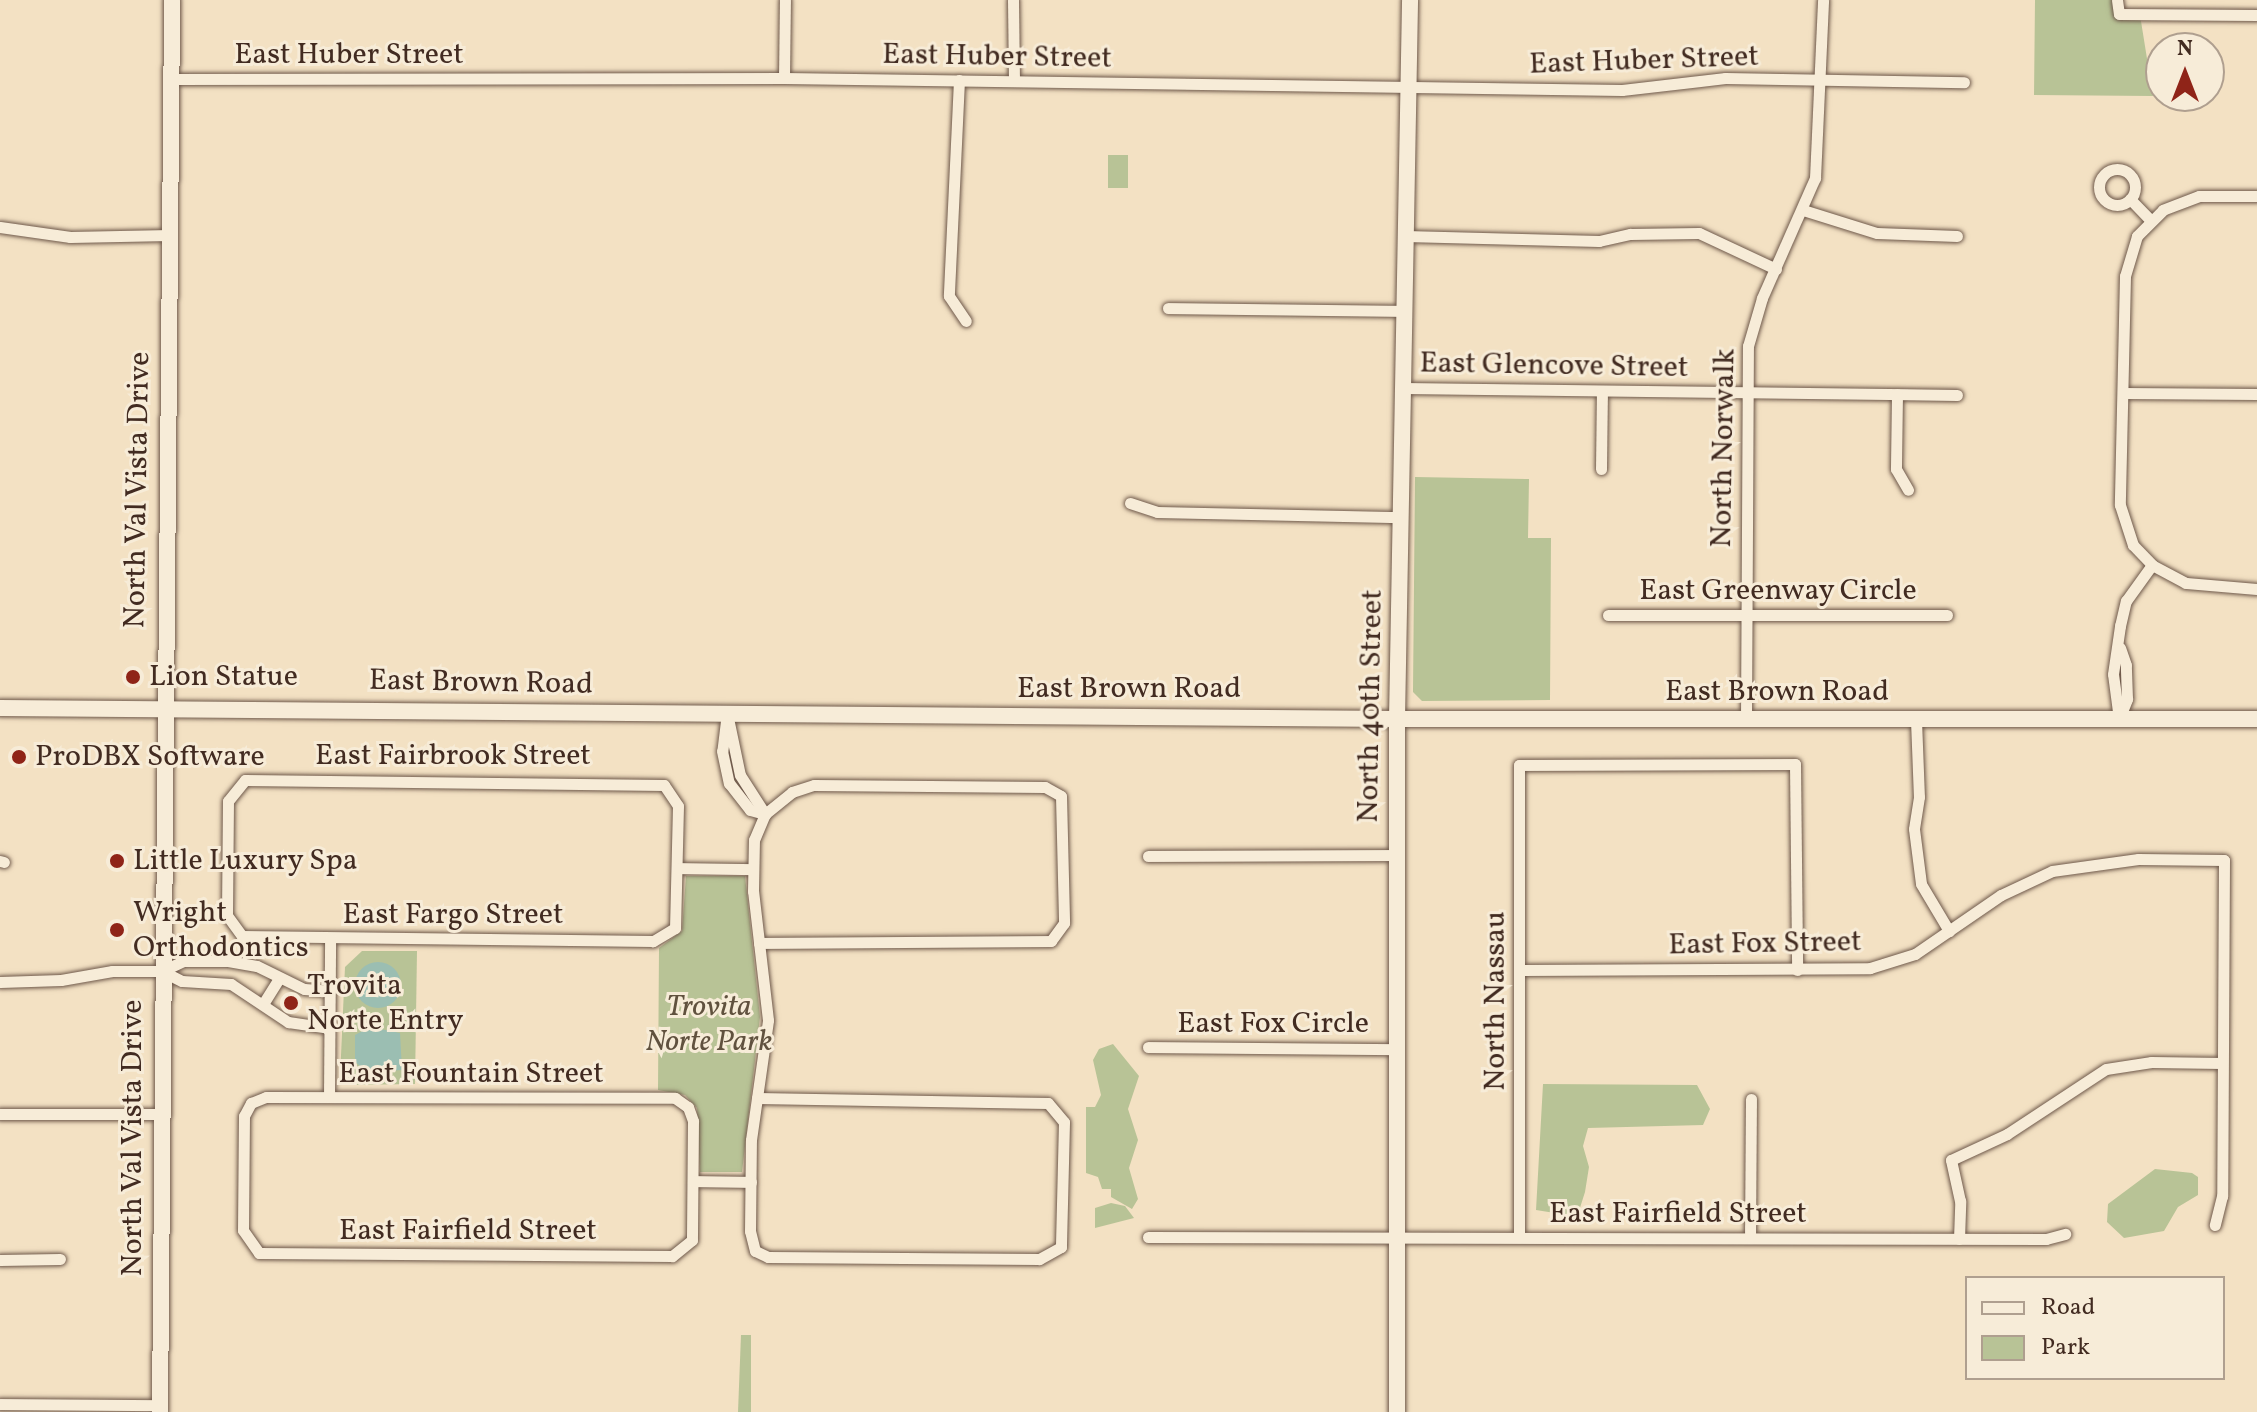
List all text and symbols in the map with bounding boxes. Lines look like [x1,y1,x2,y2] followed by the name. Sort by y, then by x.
[2145,32,2225,112] north arrow
[2177,34,2193,65] text: N
[234,37,464,73] street label: East Huber Street
[882,37,1112,77] street label: East Huber Street
[1529,39,1759,83] street label: East Huber Street
[1419,346,1689,386] street label: East Glencove Street
[1704,348,1744,548] street label: North Norwalk
[118,350,158,630] street label: North Val Vista Drive
[1639,573,1917,609] street label: East Greenway Circle
[1351,589,1391,823] street label: North 40th Street
[149,659,298,695] place label: Lion Statue
[369,663,593,703] street label: East Brown Road
[124,668,142,686] marker: Lion Statue
[1017,671,1241,707] street label: East Brown Road
[1665,674,1889,710] street label: East Brown Road
[315,738,591,774] street label: East Fairbrook Street
[35,739,265,775] place label: ProDBX Software
[10,748,28,766] marker: ProDBX Software
[133,843,359,879] place label: Little Luxury Spa
[108,852,126,870] marker: Little Luxury Spa
[133,895,308,966] place label: Wright Orthodontics
[342,897,564,933] street label: East Fargo Street
[1478,911,1514,1091] street label: North Nassau
[108,921,126,939] marker: Wright Orthodontics
[1668,924,1862,964] street label: East Fox Street
[307,968,464,1038] place label: Trovita Norte Entry
[646,989,772,1060] park label: Trovita Norte Park
[282,994,300,1012] marker: Trovita Norte Entry
[115,999,151,1277] street label: North Val Vista Drive
[1177,1006,1369,1042] street label: East Fox Circle
[338,1056,604,1092] street label: East Fountain Street
[1549,1196,1807,1232] street label: East Fairfield Street
[339,1213,597,1249] street label: East Fairfield Street
[1965,1276,2225,1380] legend
[2041,1291,2095,1325] text: Road
[2041,1331,2090,1365] text: Park

